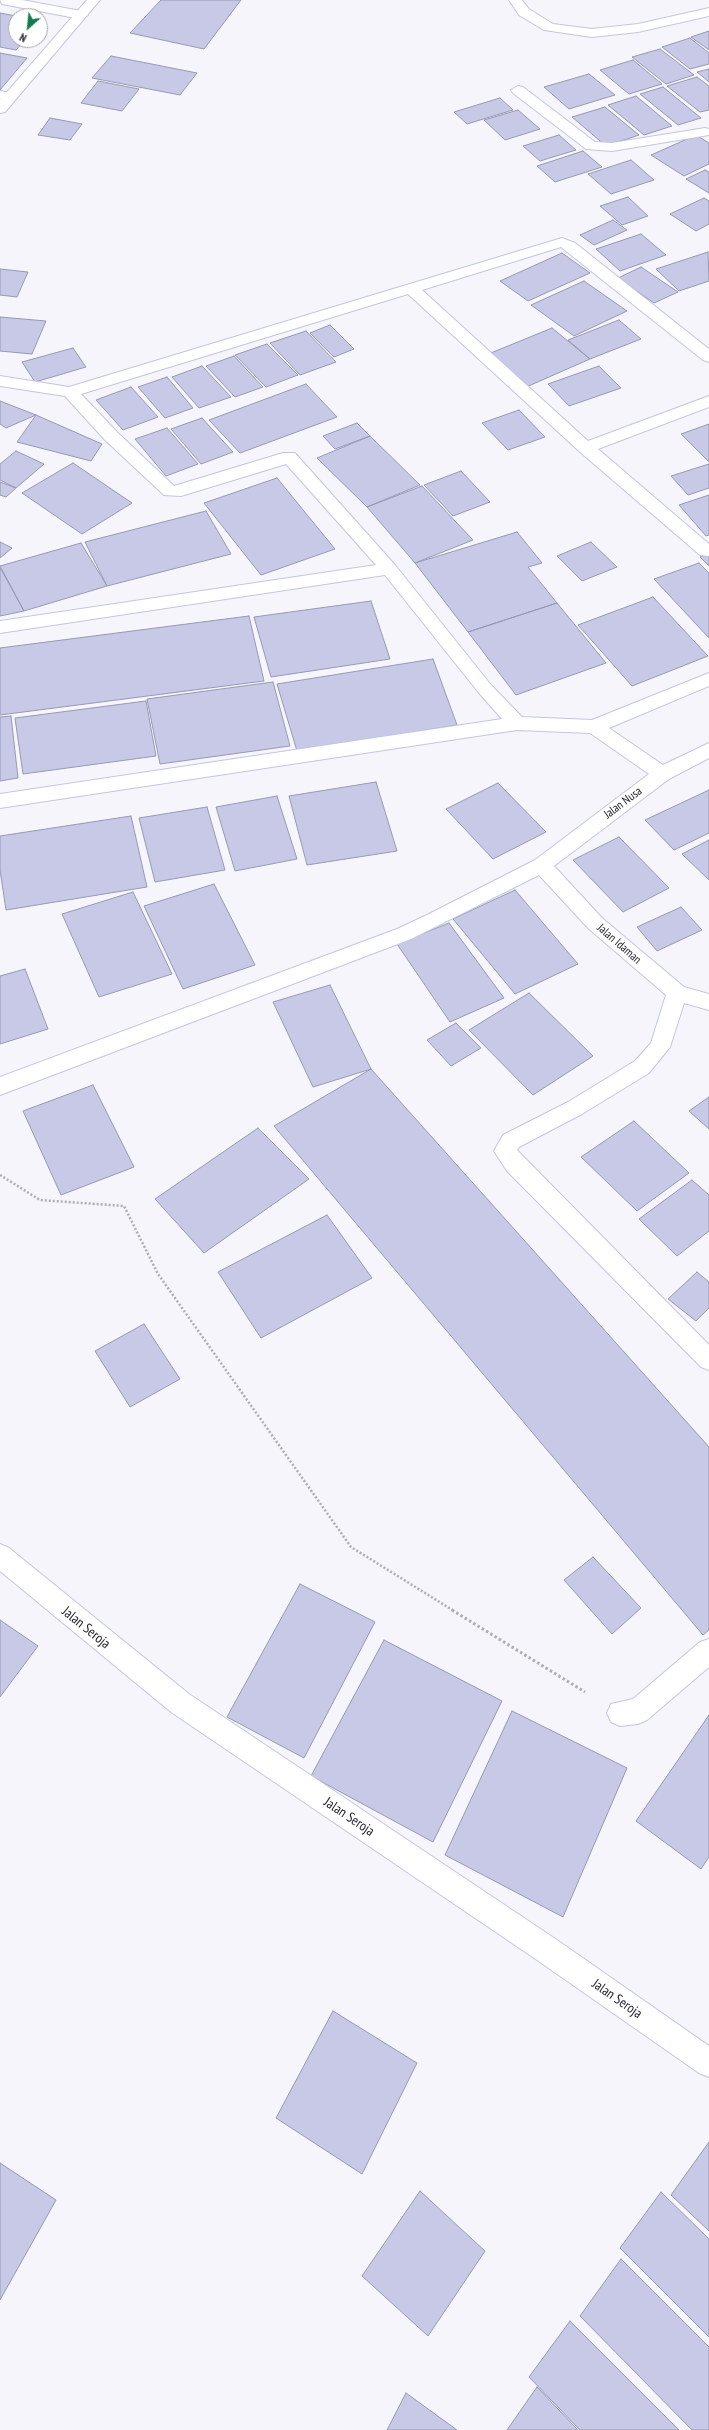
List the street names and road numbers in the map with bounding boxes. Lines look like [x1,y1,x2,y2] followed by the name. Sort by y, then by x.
[601,784,645,822] street label: Jalan Nusa
[594,921,644,967] street label: Jalan Idaman
[58,1603,114,1653] street label: Jalan Seroja
[321,1794,377,1840] street label: Jalan Seroja
[589,1976,645,2022] street label: Jalan Seroja

